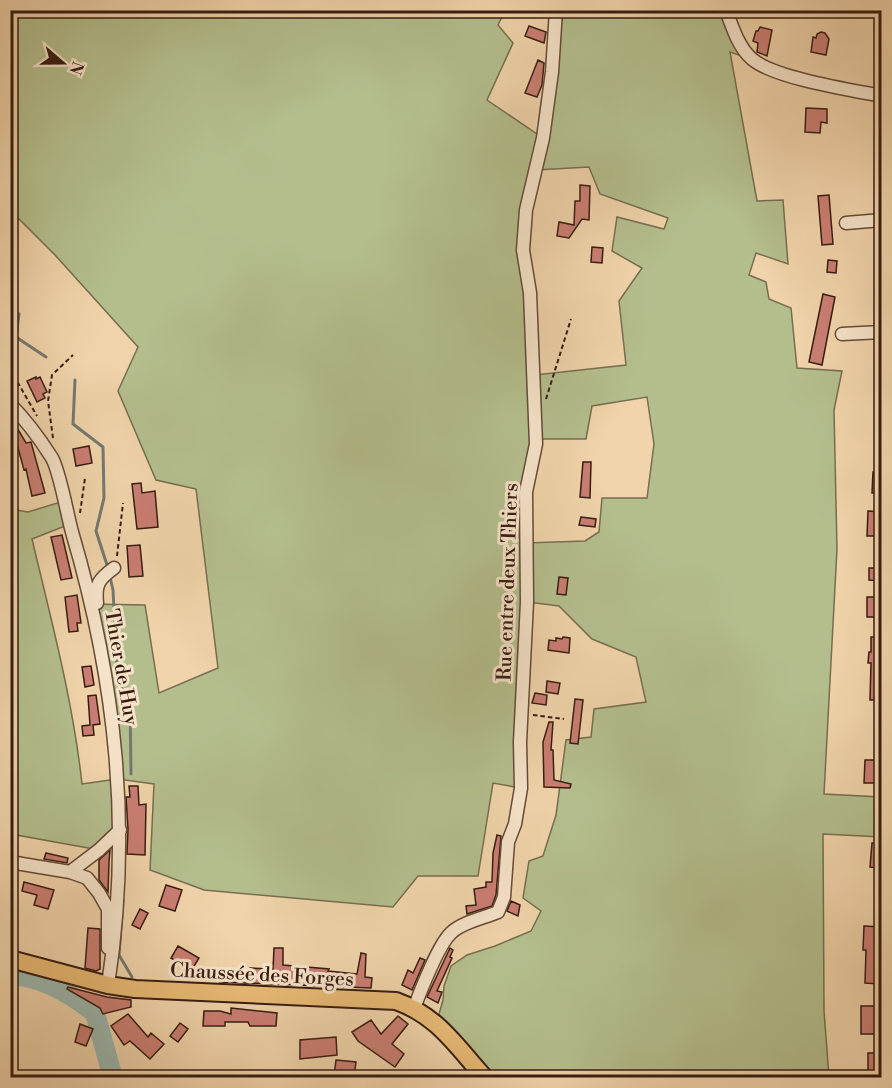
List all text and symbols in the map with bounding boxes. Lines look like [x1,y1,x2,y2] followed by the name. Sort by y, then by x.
[33,33,93,93] north arrow
[64,58,88,77] text: N
[493,483,524,681] street label: Rue entre deux Thiers
[98,607,143,728] street label: Thier de Huy
[170,958,354,993] street label: Chaussée des Forges

